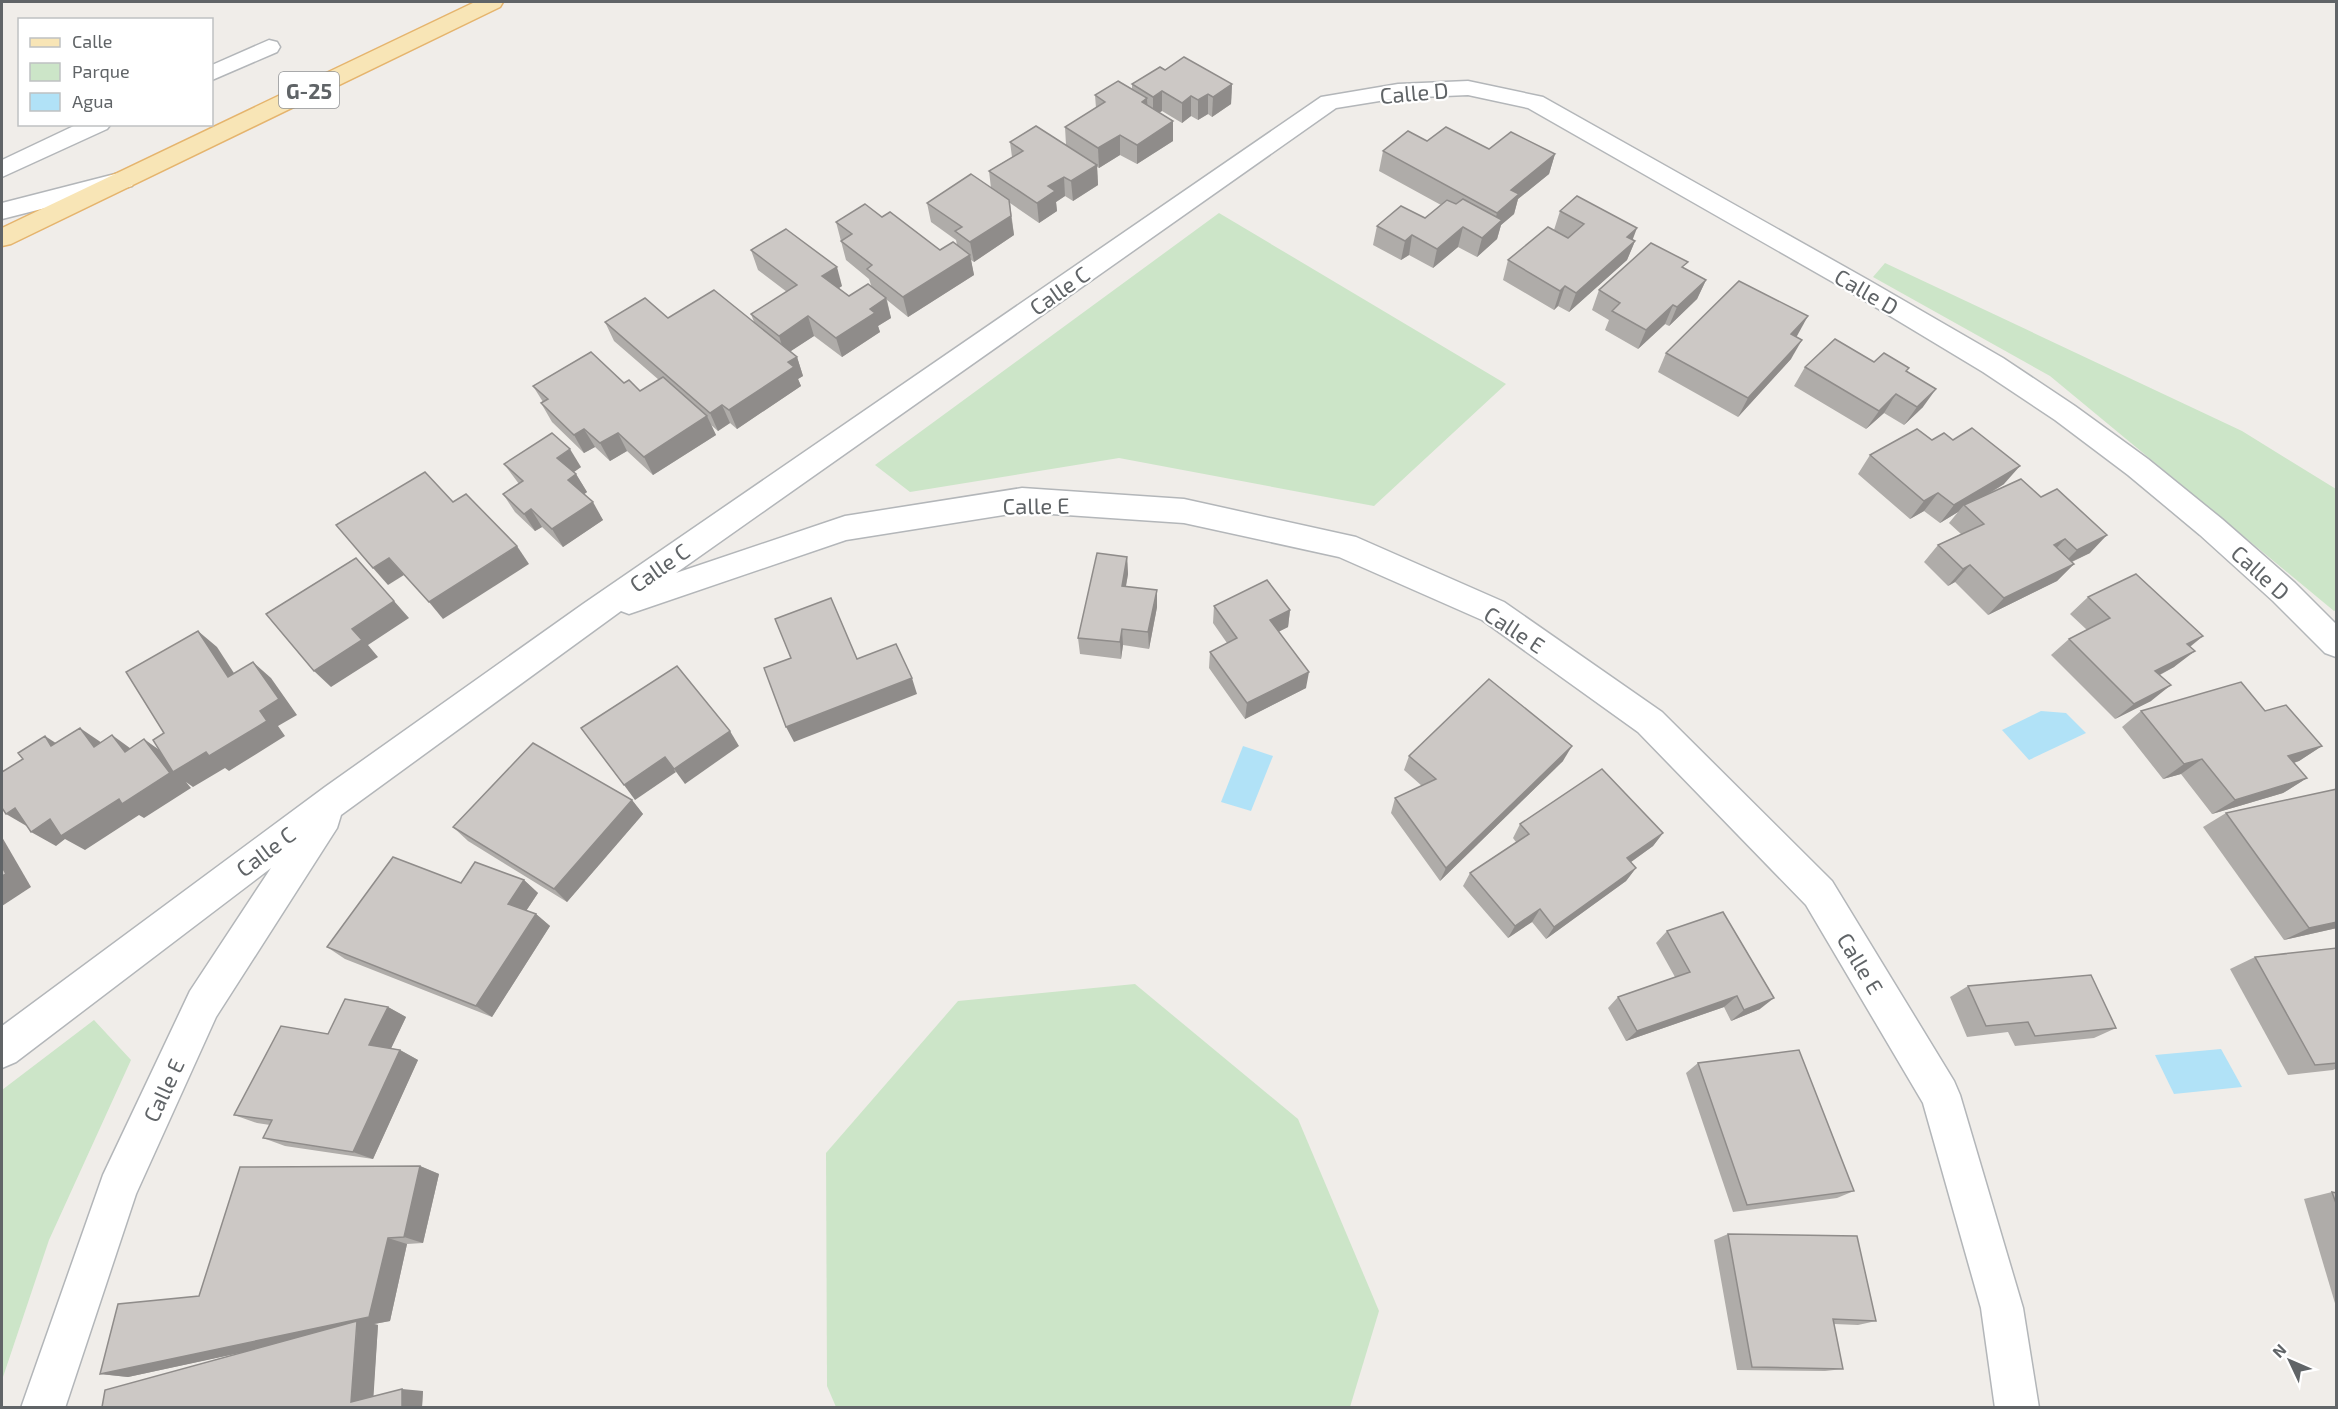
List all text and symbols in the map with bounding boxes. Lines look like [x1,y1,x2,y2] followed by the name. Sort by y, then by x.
[18,18,213,126] legend
[72,30,113,52] text: Calle
[72,60,130,82] text: Parque
[279,72,339,108] road number: G-25
[1378,76,1450,108] street label: Calle D
[72,90,113,112] text: Agua
[1024,260,1094,320] street label: Calle C
[1831,262,1903,320] street label: Calle D
[1002,491,1070,519] street label: Calle E
[624,537,694,597] street label: Calle C
[2227,539,2295,605] street label: Calle D
[1480,600,1550,658] street label: Calle E
[230,820,300,882] street label: Calle C
[1833,928,1889,998] street label: Calle E
[137,1054,189,1126] street label: Calle E
[2260,1331,2320,1391] north arrow
[2268,1339,2290,1361] text: N

